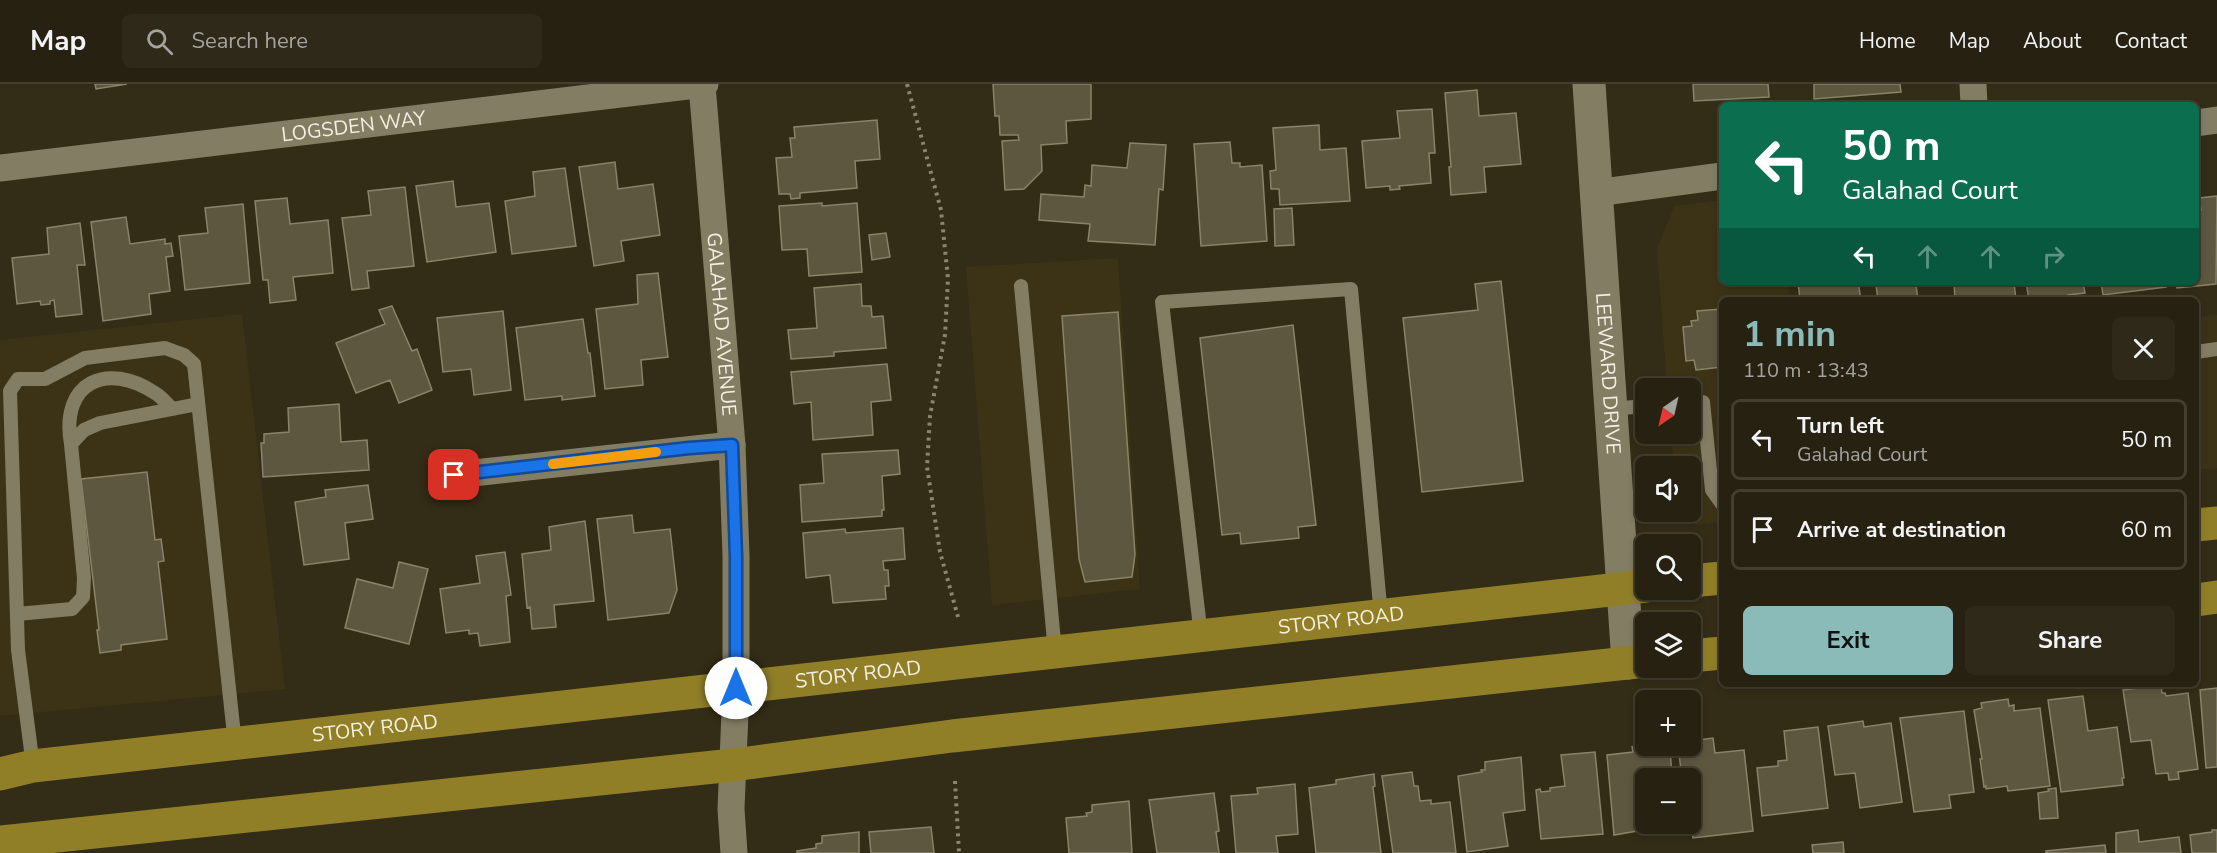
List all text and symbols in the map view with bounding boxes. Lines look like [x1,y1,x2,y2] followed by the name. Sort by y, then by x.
[122,14,542,68] search box
[30,22,86,60] text: Map
[143,25,176,58] icon: search
[191,26,308,56] text: Search here
[1859,27,1916,55] text: Home
[1949,27,1990,55] text: Map
[2023,27,2081,55] text: About
[2114,27,2187,55] text: Contact
[280,104,428,148] street label: LOGSDEN WAY
[1842,118,1941,175] text: 50 m
[1743,126,1821,204] icon: left
[1842,172,2018,209] text: Galahad Court
[701,231,743,417] street label: GALAHAD AVENUE
[1848,240,1881,273] icon: left
[1911,240,1944,273] icon: ahead
[1974,240,2007,273] icon: ahead
[2037,240,2070,273] icon: right
[1590,292,1627,455] street label: LEEWARD DRIVE
[1743,310,1836,359] text: 1 min
[2112,317,2175,380] button: close
[1743,357,1869,384] text: 110 m · 13:43
[1635,378,1701,444] north arrow
[1635,378,1701,834] map controls
[1797,411,1884,441] text: Turn left
[1746,423,1779,456] icon: left
[2121,425,2172,455] text: 50 m
[1797,441,1927,468] text: Galahad Court
[428,449,479,500] pin
[1635,456,1701,522] button: sound
[437,458,470,491] icon: arrive
[1746,513,1779,546] icon: arrive
[1797,515,2006,545] text: Arrive at destination
[2121,515,2172,545] text: 60 m
[1635,534,1701,600] button: search
[1276,600,1405,640] street label: STORY ROAD
[1743,606,1953,675] button: Exit
[1965,606,2175,675] button: Share
[1635,612,1701,678] button: layers
[793,654,922,694] street label: STORY ROAD
[704,656,768,720] position arrow
[1635,690,1701,756] button: +
[310,707,439,748] street label: STORY ROAD
[1635,768,1701,834] button: −

